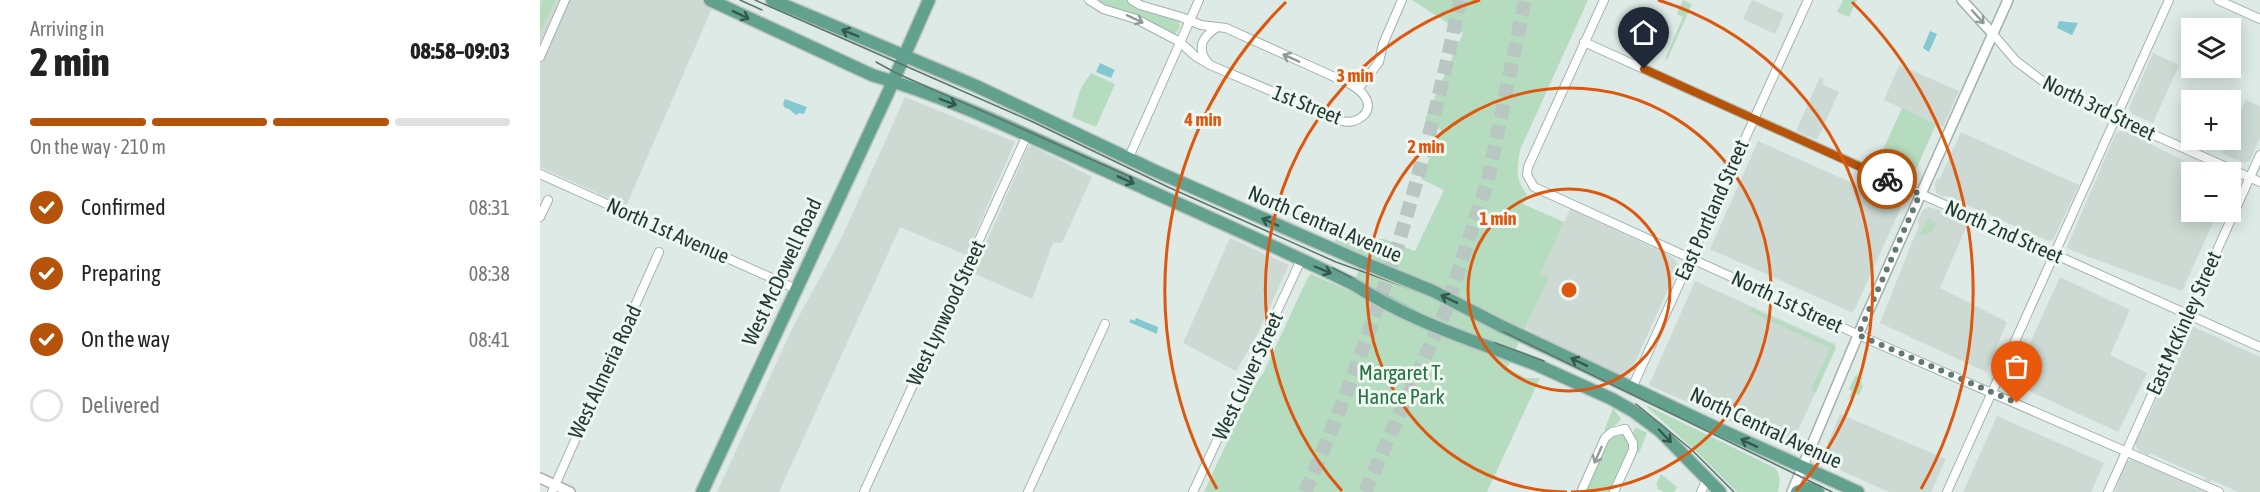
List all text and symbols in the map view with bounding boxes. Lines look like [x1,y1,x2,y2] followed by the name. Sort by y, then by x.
[1618,7,1669,69] pin
[1971,9,1985,24] one-way arrow
[732,10,750,22] one-way arrow
[1126,14,1144,26] one-way arrow
[1627,16,1660,49] icon: home
[30,17,104,40] text: Arriving in
[2181,18,2241,222] map controls
[2181,18,2241,78] button: layers
[842,27,860,38] one-way arrow
[410,38,510,64] text: 08:58–09:03
[30,40,110,84] text: 2 min
[1283,52,1301,63] one-way arrow
[1337,65,1374,86] text: 3 min
[2039,70,2160,145] street label: North 3rd Street
[1269,79,1345,129] street label: 1st Street
[2181,90,2241,150] button: +
[938,97,957,108] one-way arrow
[1184,109,1222,130] text: 4 min
[30,135,166,158] text: On the way · 210 m
[1408,136,1445,157] text: 2 min
[1669,136,1753,284] street label: East Portland Street
[1857,149,1917,209] courier
[2181,162,2241,222] button: −
[1871,163,1904,196] icon: bike
[1117,175,1135,186] one-way arrow
[1245,180,1406,266] street label: North Central Avenue
[30,191,63,224] icon: check
[603,192,733,268] street label: North 1st Avenue
[81,194,166,220] text: Confirmed
[736,194,826,349] street label: West McDowell Road
[1942,194,2067,268] street label: North 2nd Street
[469,196,510,219] text: 08:31
[1480,208,1517,229] text: 1 min
[1261,216,1279,227] one-way arrow
[901,236,989,389] street label: West Lynwood Street
[2141,247,2225,398] street label: East McKinley Street
[30,257,63,290] icon: check
[81,260,161,286] text: Preparing
[469,262,510,285] text: 08:38
[1313,264,1331,276] one-way arrow
[1728,265,1847,337] street label: North 1st Street
[1559,280,1579,300] centre of rings
[1441,292,1459,304] one-way arrow
[563,301,646,442] street label: West Almeria Road
[1207,308,1287,443] street label: West Culver Street
[30,323,63,356] icon: check
[81,326,170,352] text: On the way
[469,328,510,351] text: 08:41
[1991,341,2042,403] pin
[2000,350,2033,383] icon: bag
[1571,356,1589,368] one-way arrow
[1357,360,1445,408] park label: Margaret T. Hance Park
[1687,381,1846,473] street label: North Central Avenue
[81,392,160,418] text: Delivered
[1657,428,1672,443] one-way arrow
[1741,437,1759,449] one-way arrow
[1592,445,1603,463] one-way arrow

